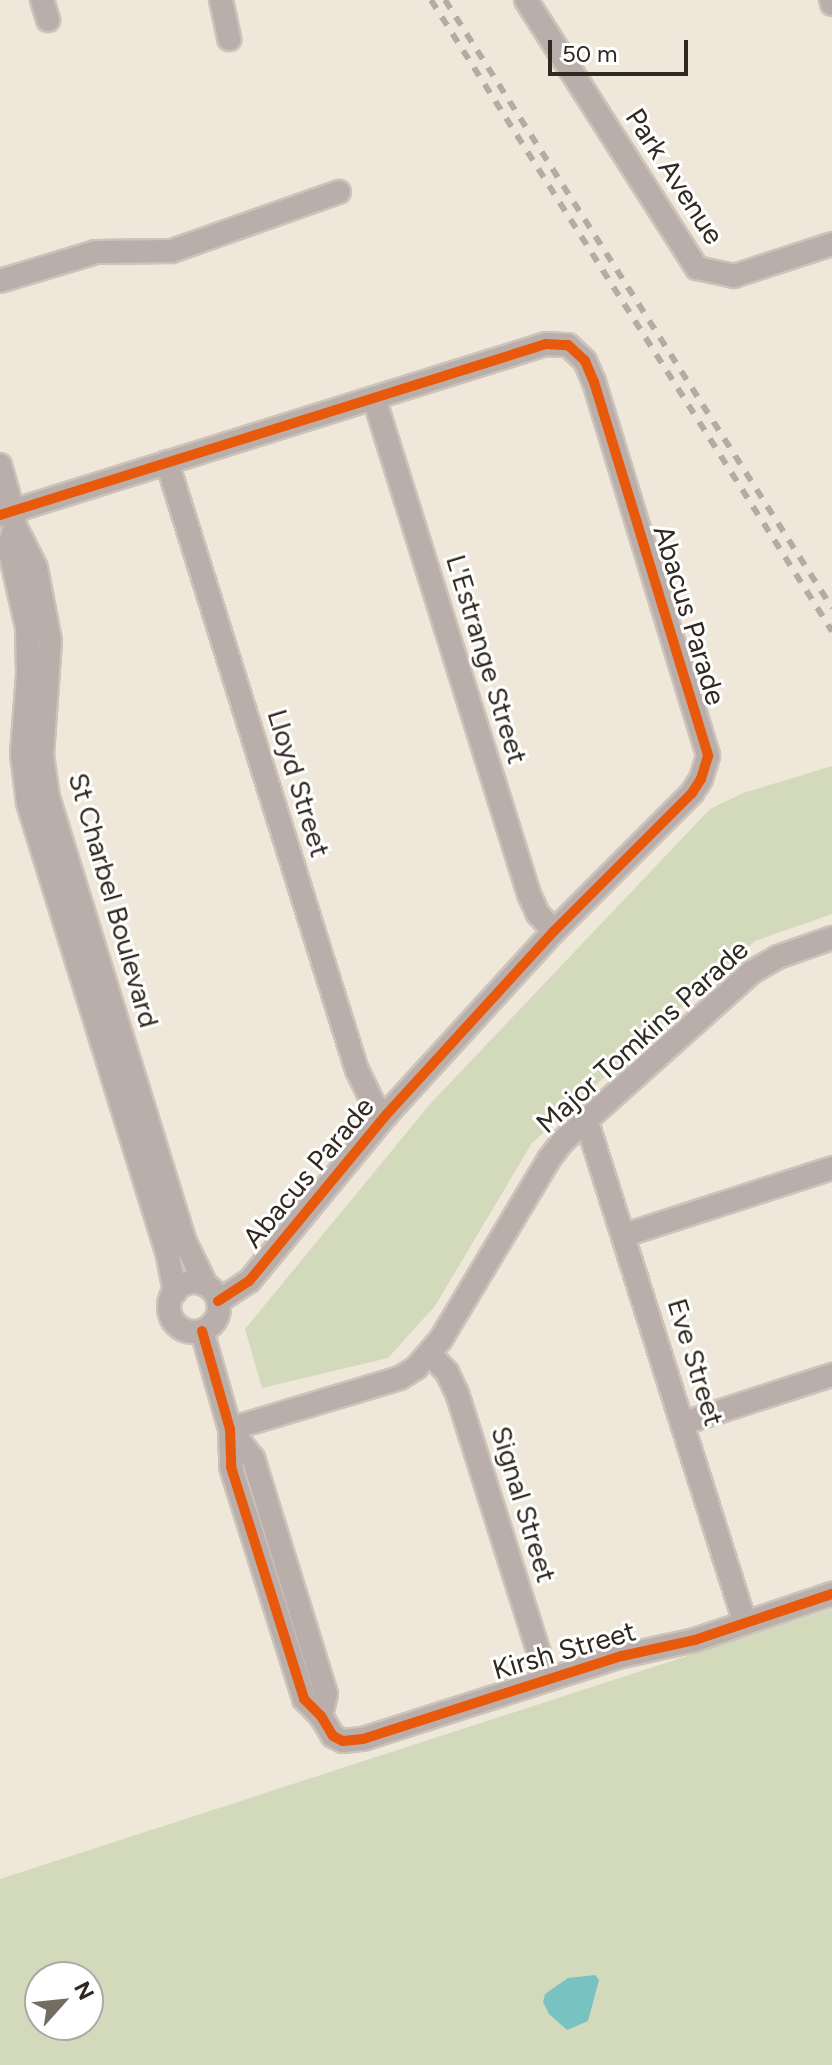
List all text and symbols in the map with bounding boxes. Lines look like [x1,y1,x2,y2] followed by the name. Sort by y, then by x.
[552,24,692,74] scale bar
[562,39,618,68] text: 50 m
[619,102,731,250] street label: Park Avenue
[647,521,733,709] street label: Abacus Parade
[439,550,535,768] street label: L'Estrange Street
[261,705,337,861] street label: Lloyd Street
[62,769,166,1031] street label: St Charbel Boulevard
[529,932,755,1140] street label: Major Tomkins Parade
[235,1090,381,1254] street label: Abacus Parade
[661,1294,731,1430] street label: Eve Street
[484,1422,564,1586] street label: Signal Street
[489,1614,639,1686] street label: Kirsh Street
[24,1961,104,2041] north arrow
[68,1977,100,2004] text: N

